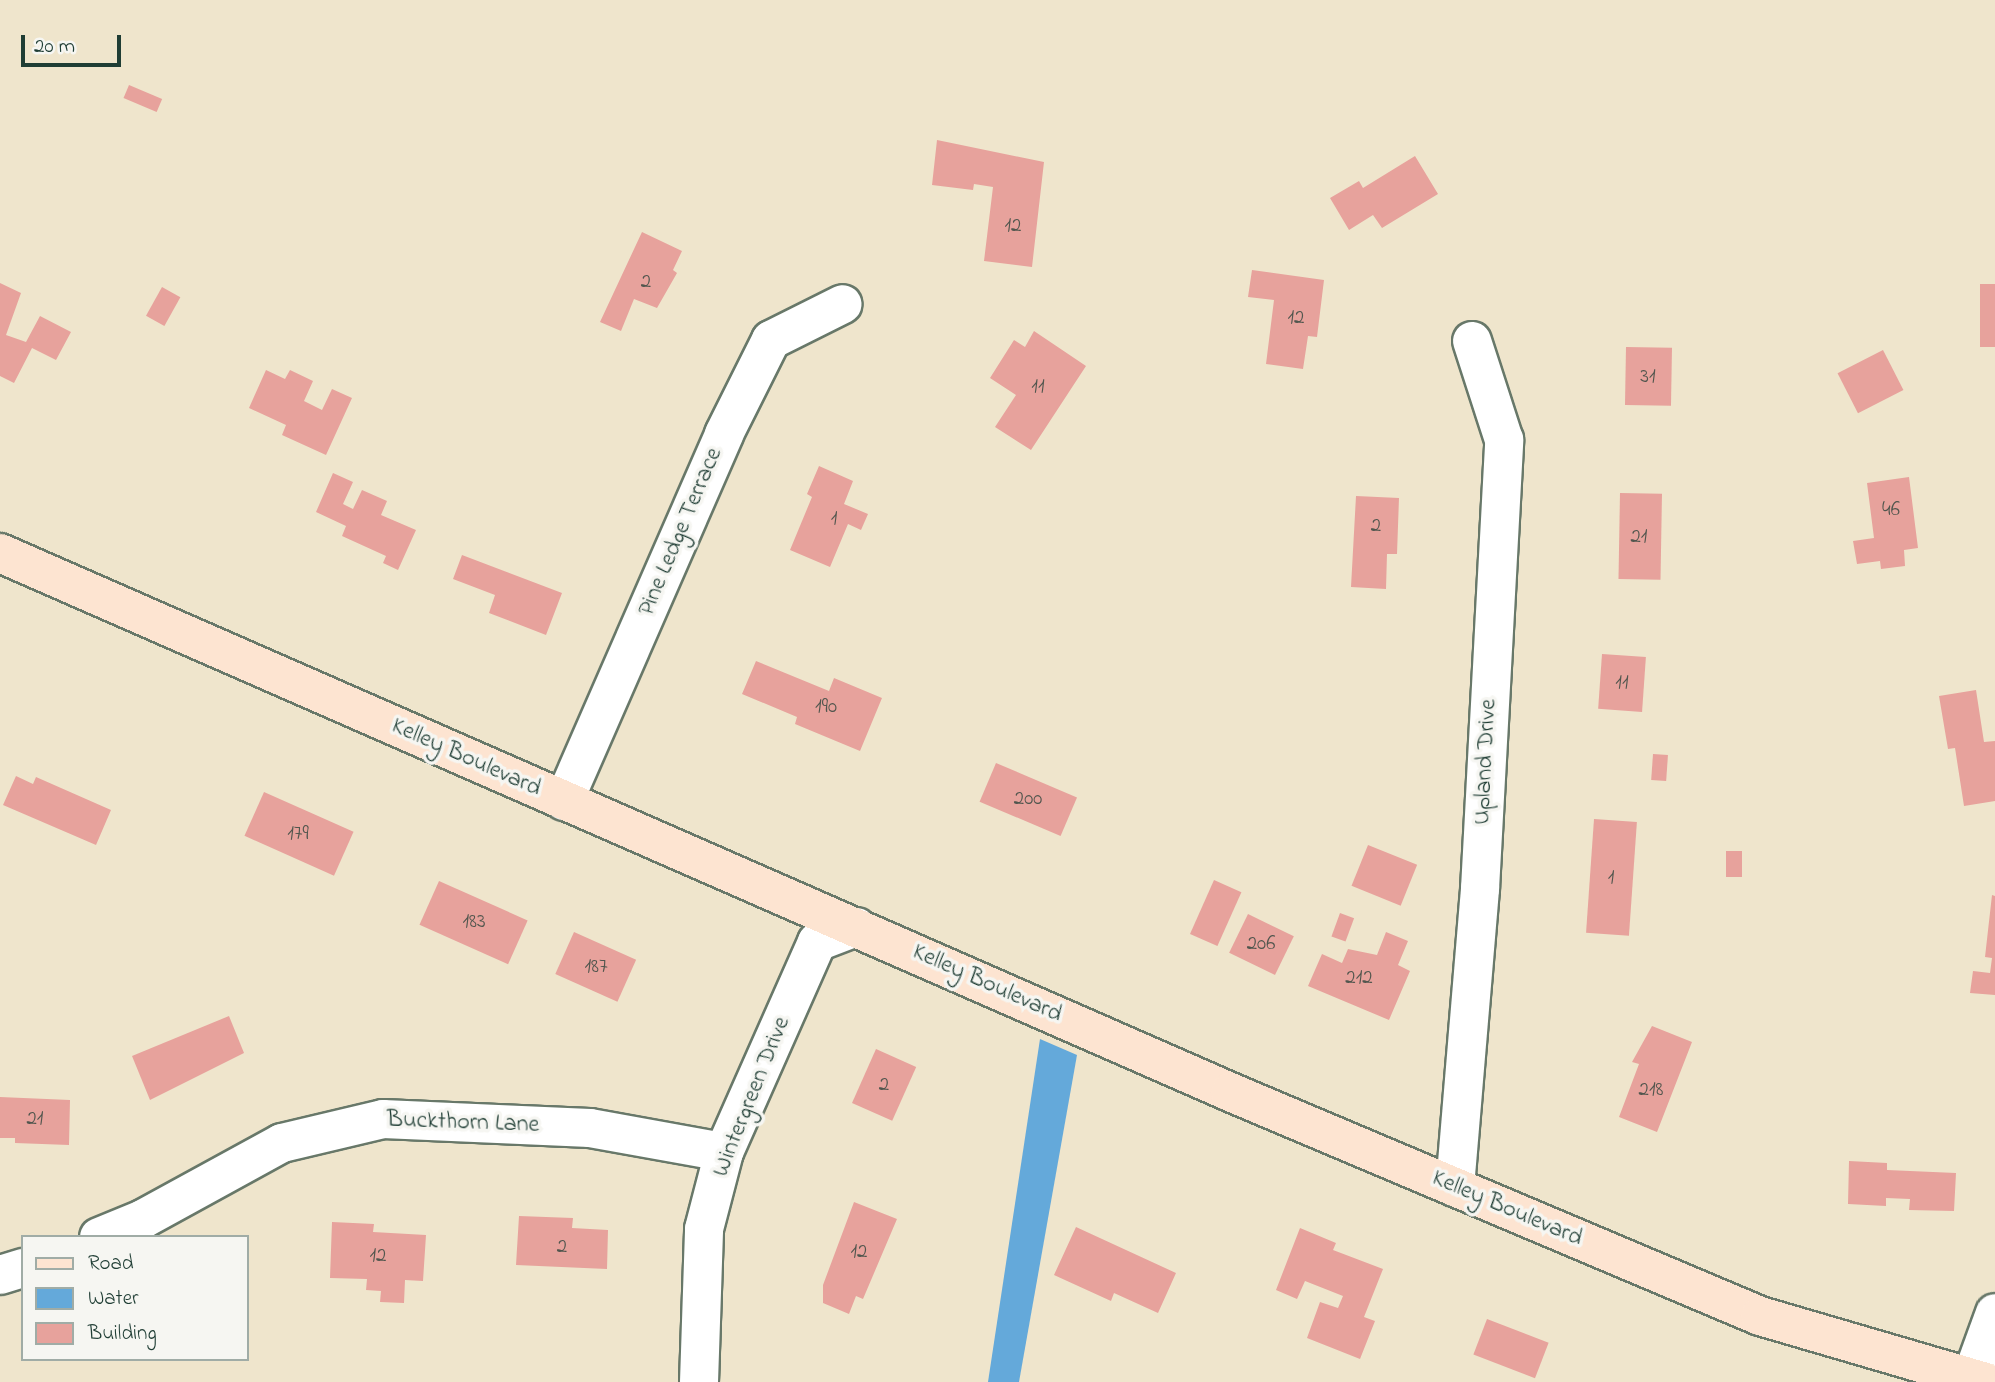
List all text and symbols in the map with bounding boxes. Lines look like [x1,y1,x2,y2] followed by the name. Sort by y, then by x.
[24,21,124,65] scale bar
[34,32,75,62] text: 20 m
[1004,213,1022,239] house number: 12
[641,269,651,295] house number: 2
[1287,305,1305,331] house number: 12
[1640,364,1656,390] house number: 31
[1031,374,1045,400] house number: 11
[633,444,729,620] street label: Pine Ledge Terrace
[1882,497,1900,523] house number: 46
[831,506,837,532] house number: 1
[1371,513,1381,539] house number: 2
[1630,524,1648,550] house number: 21
[1615,670,1629,696] house number: 11
[815,694,837,720] house number: 190
[1468,698,1504,826] street label: Upland Drive
[387,712,545,804] street label: Kelley Boulevard
[1014,786,1042,812] house number: 200
[287,821,309,847] house number: 179
[1608,865,1614,891] house number: 1
[462,909,486,935] house number: 183
[1247,931,1275,957] house number: 206
[908,938,1066,1030] street label: Kelley Boulevard
[584,954,608,980] house number: 187
[1345,965,1373,991] house number: 212
[707,1013,797,1181] street label: Wintergreen Drive
[879,1072,889,1098] house number: 2
[1639,1077,1663,1103] house number: 218
[26,1106,44,1132] house number: 21
[386,1106,540,1140] street label: Buckthorn Lane
[1427,1164,1587,1254] street label: Kelley Boulevard
[557,1234,567,1260] house number: 2
[21,1235,248,1361] legend
[850,1239,868,1265] house number: 12
[369,1243,387,1269] house number: 12
[88,1249,134,1279] text: Road
[88,1284,139,1314] text: Water
[88,1319,157,1349] text: Building

